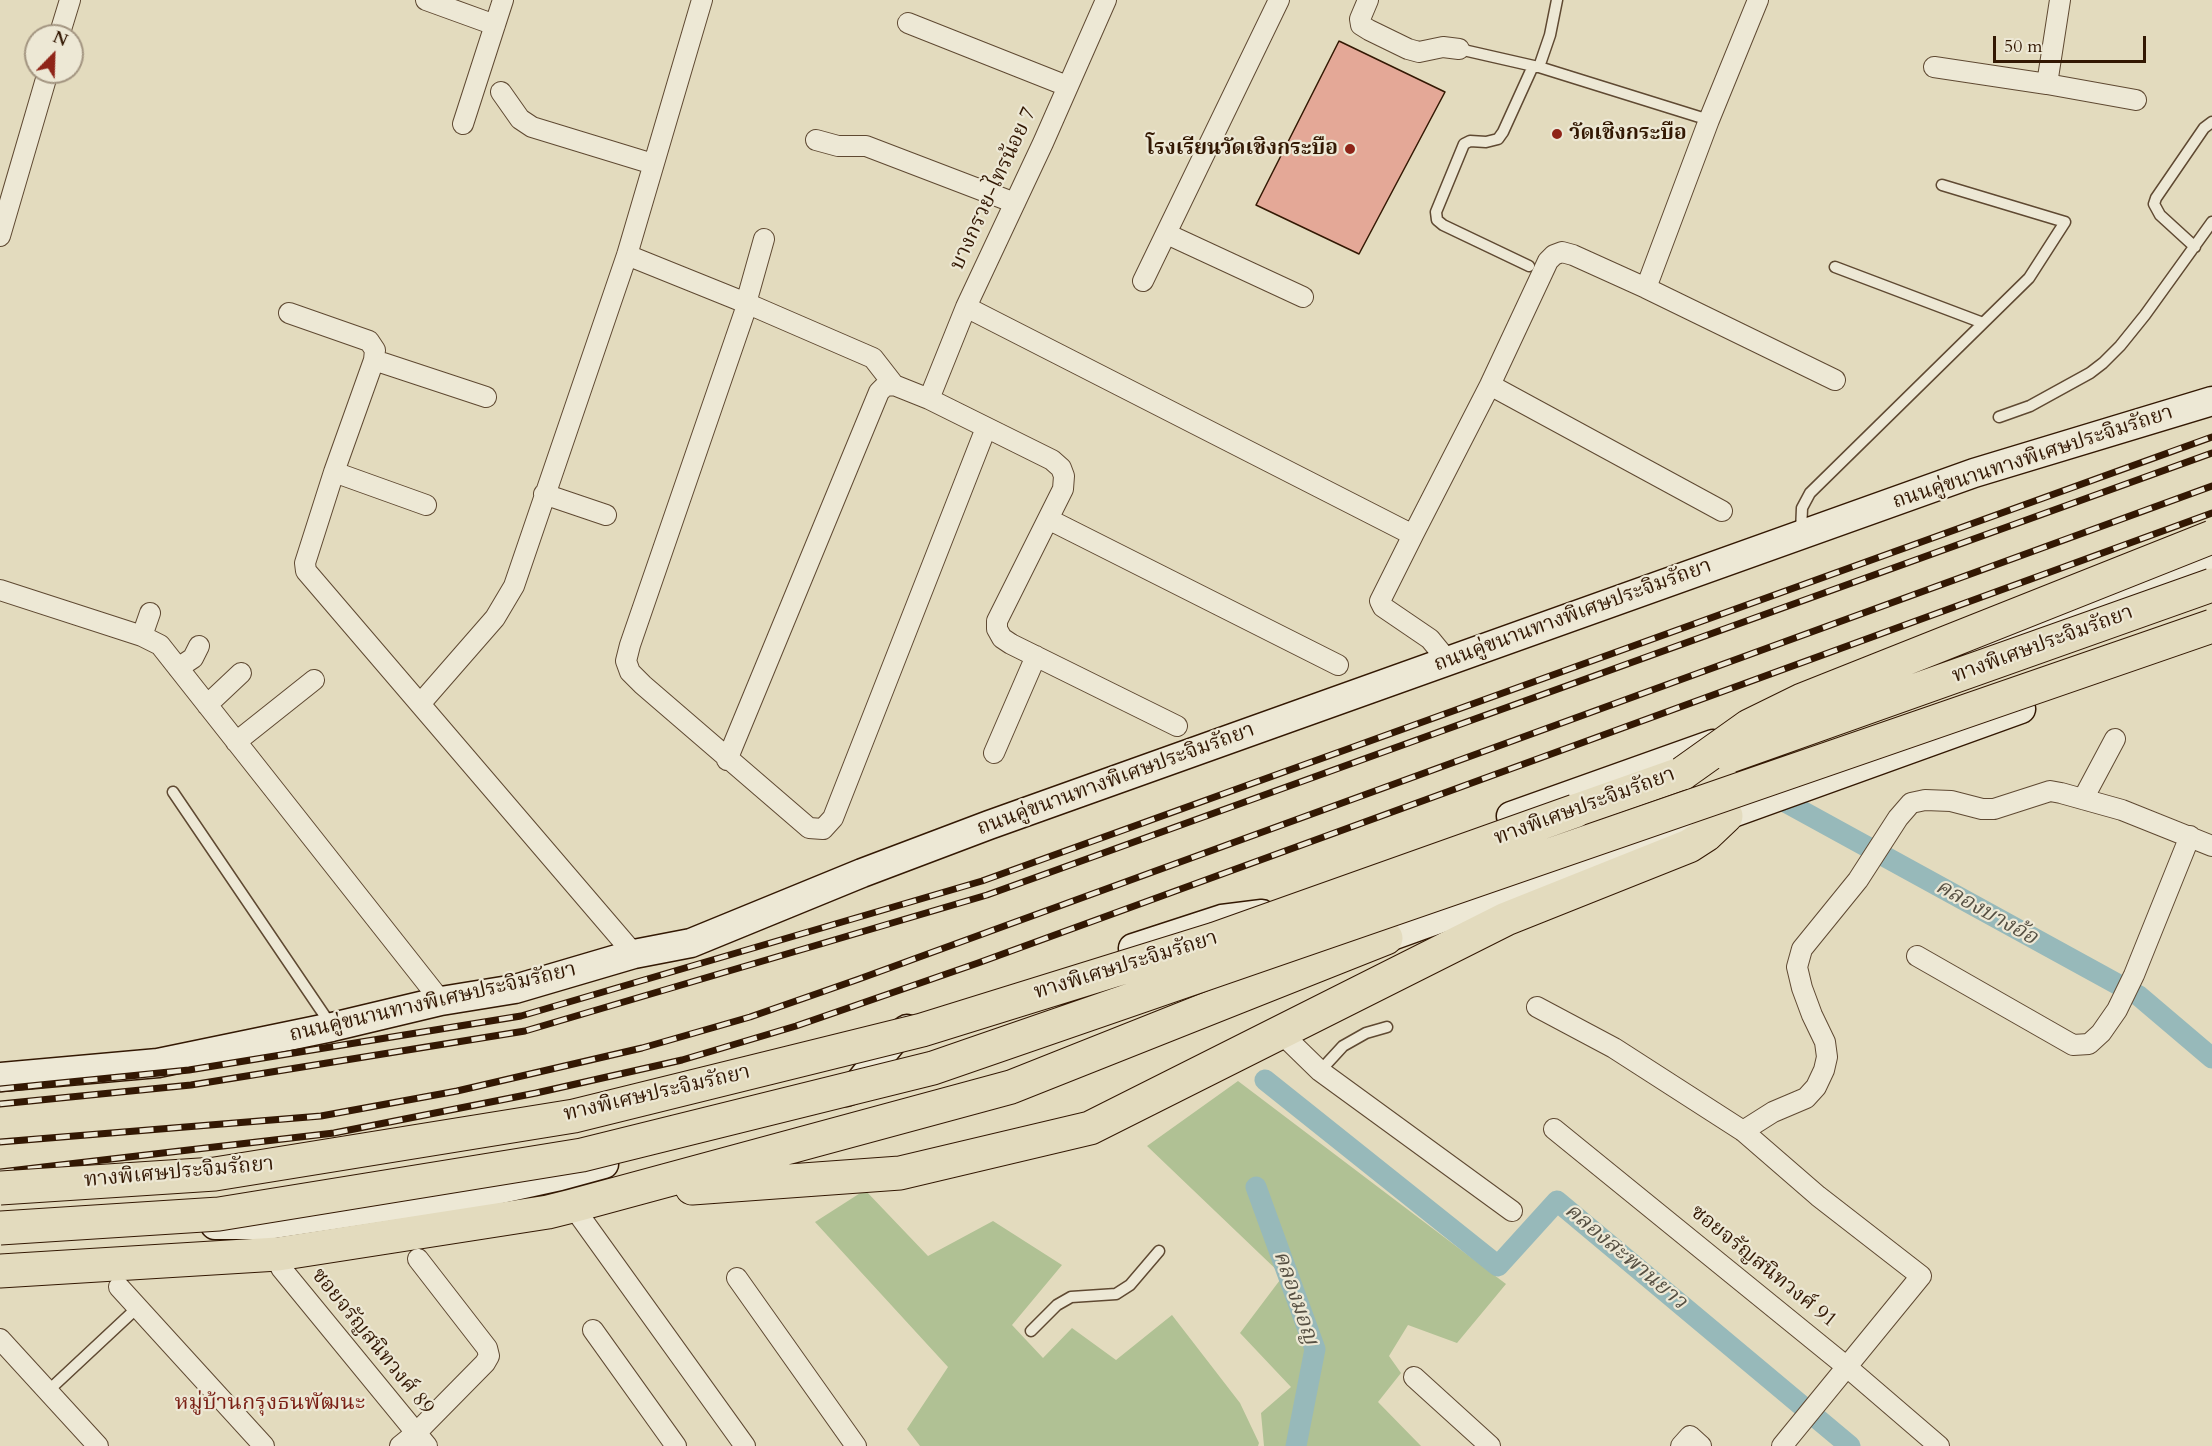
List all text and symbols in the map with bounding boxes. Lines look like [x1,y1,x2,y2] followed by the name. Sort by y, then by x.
[24,24,84,84] north arrow
[1996,24,2149,62] scale bar
[50,26,71,52] text: N
[2004,34,2043,59] text: 50 m
[945,104,1043,274] street label: บางกรวย-ไทรน้อย 7
[1569,121,1687,147] place label: วัดเชิงกระบือ
[1550,127,1564,141] marker: วัดเชิงกระบือ
[1146,136,1338,162] place label: โรงเรียนวัดเชิงกระบือ
[1343,142,1357,156] marker: โรงเรียนวัดเชิงกระบือ
[1889,401,2177,515] street label: ถนนคู่ขนานทางพิเศษประจิมรัถยา
[1431,554,1715,678] street label: ถนนคู่ขนานทางพิเศษประจิมรัถยา
[1949,601,2137,689] street label: ทางพิเศษประจิมรัถยา
[974,718,1258,842] street label: ถนนคู่ขนานทางพิเศษประจิมรัถยา
[1491,763,1679,851] street label: ทางพิเศษประจิมรัถยา
[1931,874,2041,952] water label: คลองบางอ้อ
[1031,926,1221,1006] street label: ทางพิเศษประจิมรัถยา
[287,958,579,1048] street label: ถนนคู่ขนานทางพิเศษประจิมรัถยา
[561,1060,753,1128] street label: ทางพิเศษประจิมรัถยา
[83,1152,275,1194] street label: ทางพิเศษประจิมรัถยา
[1558,1198,1692,1316] water label: คลองสะพานยาว
[1685,1200,1841,1334] street label: ซอยจรัญสนิทวงศ์ 91
[1267,1248,1323,1348] water label: คลองมอญ
[305,1264,439,1420] street label: ซอยจรัญสนิทวงศ์ 89
[175,1391,365,1417] district label: หมู่บ้านกรุงธนพัฒนะ

